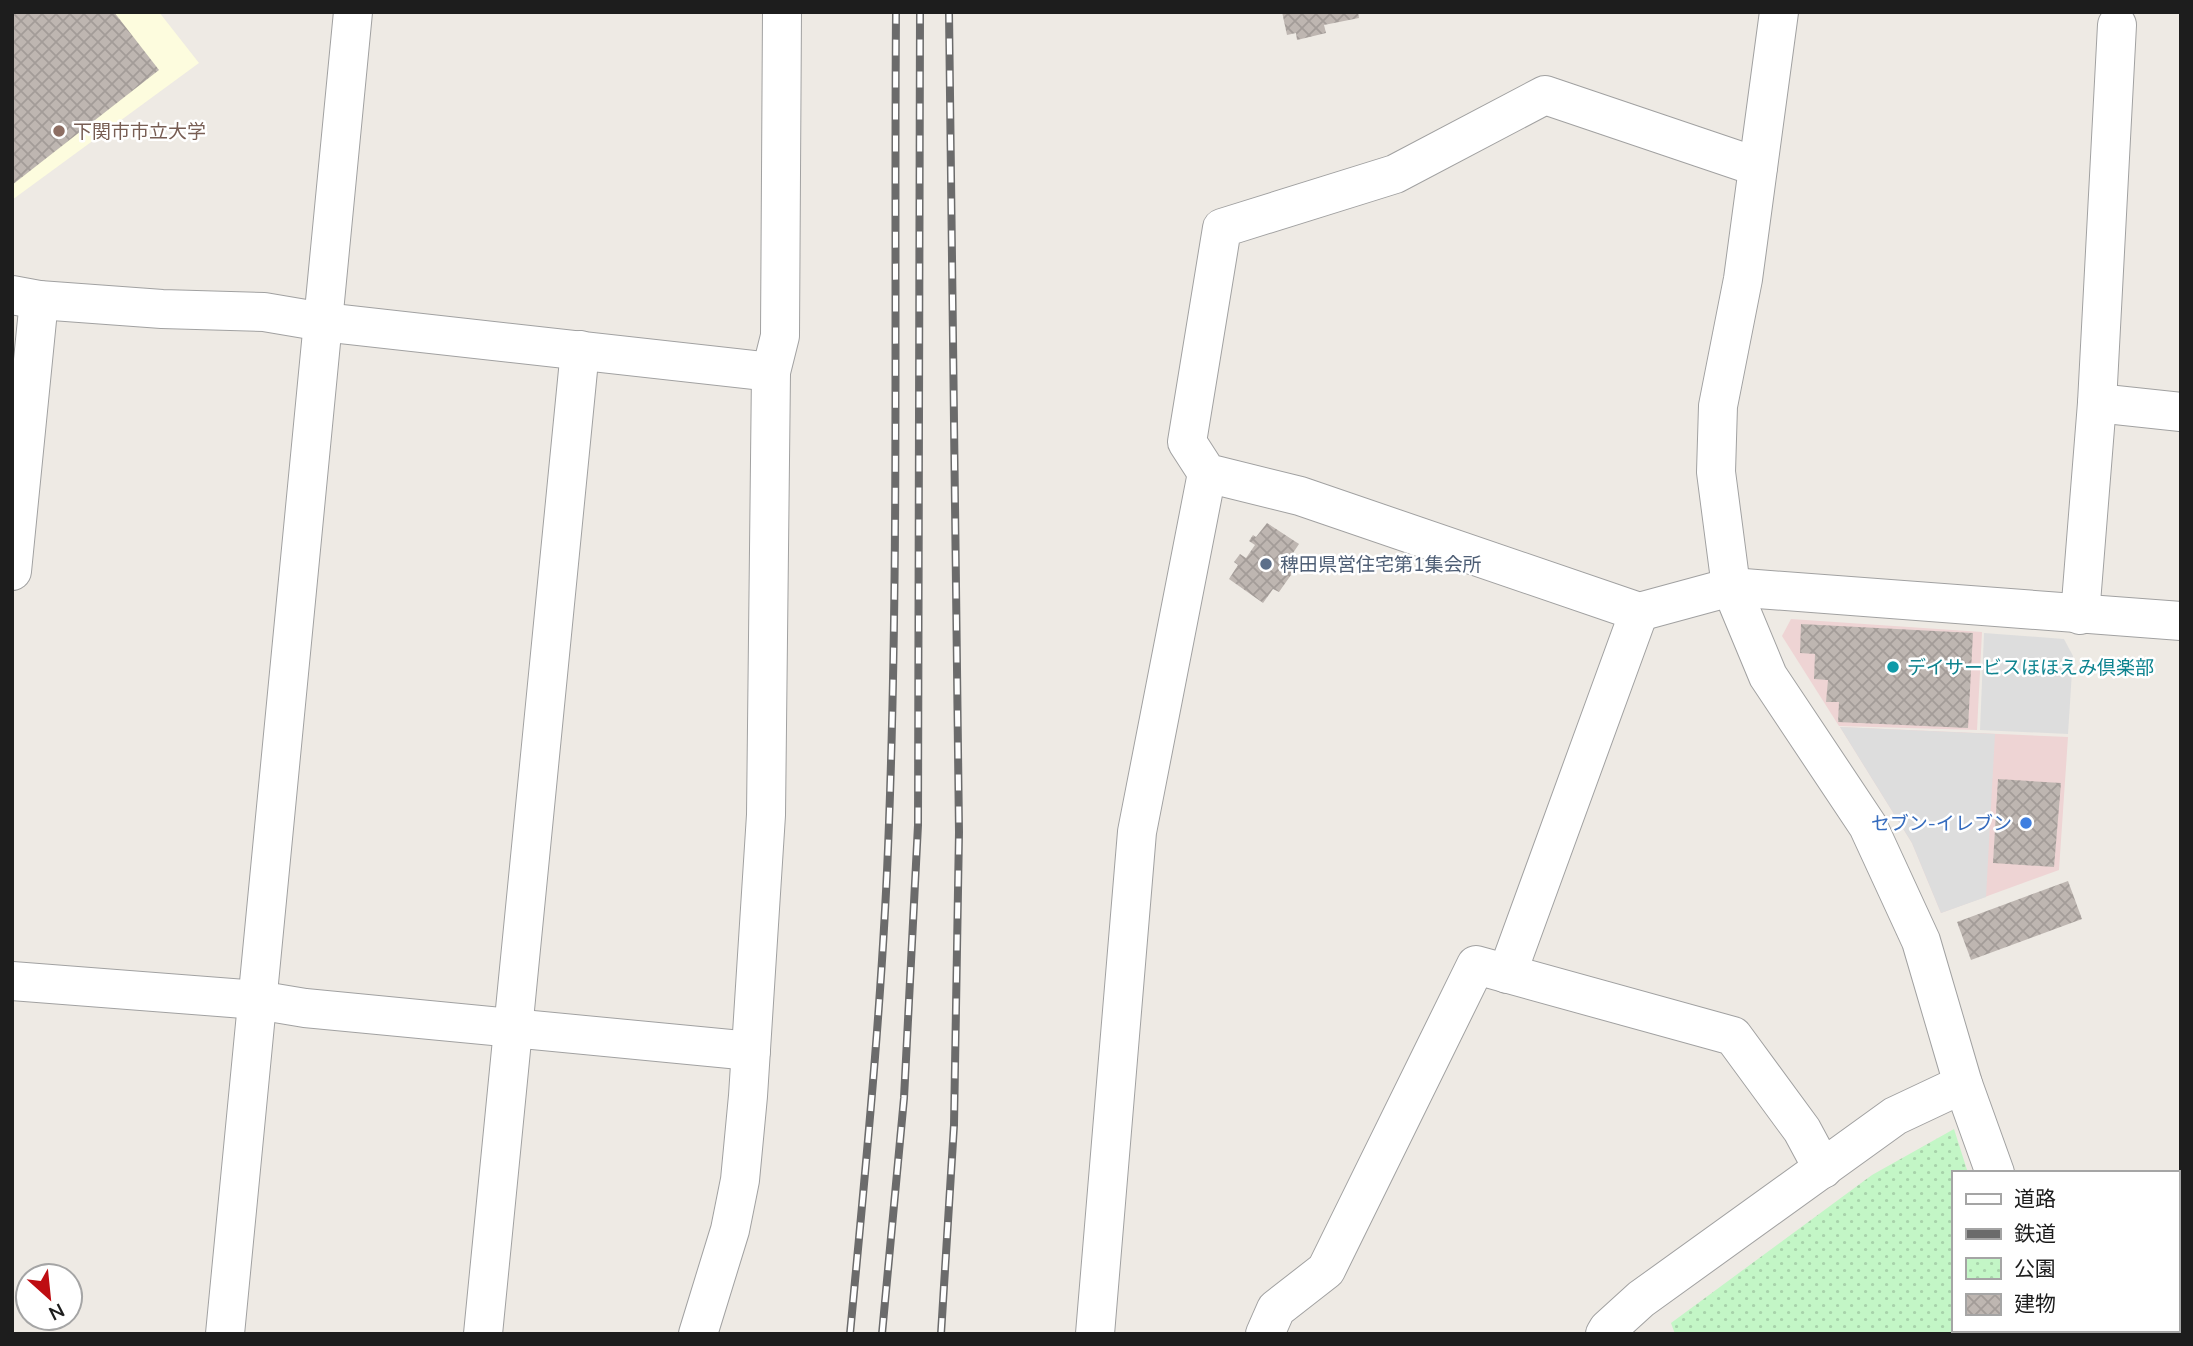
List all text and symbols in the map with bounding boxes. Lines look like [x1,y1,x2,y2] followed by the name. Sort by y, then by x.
[73,119,206,143] place label: 下関市市立大学
[51,123,67,139] marker: 下関市市立大学
[1280,552,1481,576] place label: 稗田県営住宅第1集会所
[1258,556,1274,572] marker: 稗田県営住宅第1集会所
[1907,655,2154,679] place label: デイサービスほほえみ倶楽部
[1885,659,1901,675] marker: デイサービスほほえみ倶楽部
[1871,811,2012,835] place label: セブン-イレブン
[2018,815,2034,831] marker: セブン-イレブン
[1952,1171,2179,1332] legend
[2014,1185,2056,1211] text: 道路
[2014,1220,2056,1246] text: 鉄道
[2014,1255,2056,1281] text: 公園
[14,1262,84,1332] north arrow
[2014,1290,2056,1316] text: 建物
[45,1298,69,1326] text: N

